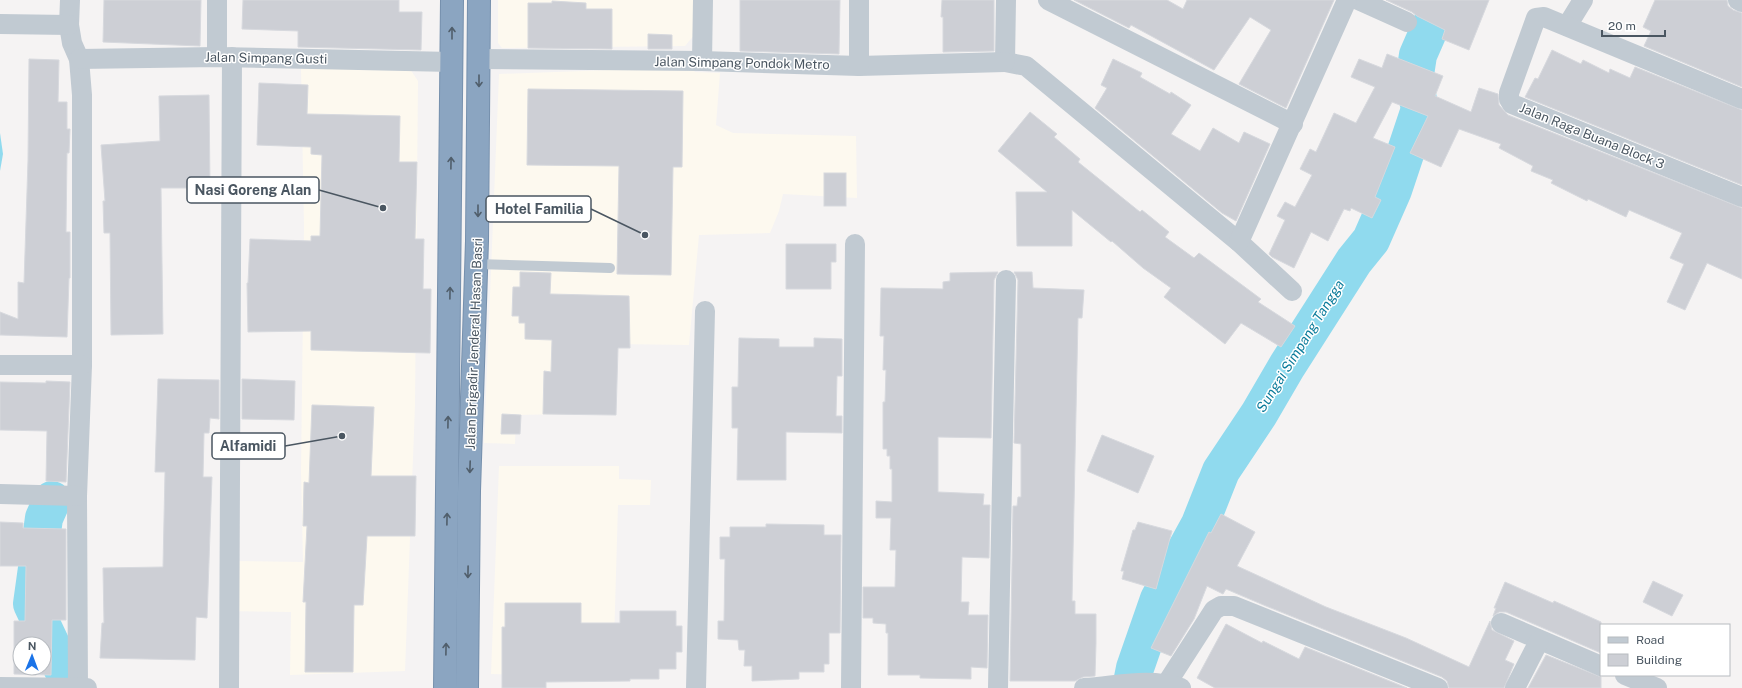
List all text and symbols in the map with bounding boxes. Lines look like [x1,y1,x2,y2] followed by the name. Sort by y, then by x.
[1602,12,1665,38] scale bar
[1608,19,1636,33] text: 20 m
[448,27,456,40] one-way arrow
[205,49,327,67] street label: Jalan Simpang Gusti
[654,54,830,72] street label: Jalan Simpang Pondok Metro
[475,74,483,87] one-way arrow
[1517,100,1667,172] street label: Jalan Raga Buana Block 3
[447,157,455,170] one-way arrow
[187,177,319,203] callout: Nasi Goreng Alan
[195,182,311,198] text: Nasi Goreng Alan
[486,196,591,222] callout: Hotel Familia
[495,201,583,217] text: Hotel Familia
[474,204,482,217] one-way arrow
[463,238,485,450] street label: Jalan Brigadir Jenderal Hasan Basri
[1253,277,1347,415] water label: Sungai Simpang Tangga
[446,286,454,299] one-way arrow
[444,416,452,429] one-way arrow
[212,433,285,459] callout: Alfamidi
[220,438,276,454] text: Alfamidi
[466,460,474,473] one-way arrow
[443,513,451,526] one-way arrow
[465,565,472,578] one-way arrow
[1600,624,1730,676] legend
[1636,633,1664,647] text: Road
[12,636,52,676] north arrow
[28,640,37,652] text: N
[442,643,450,656] one-way arrow
[1636,653,1682,667] text: Building

